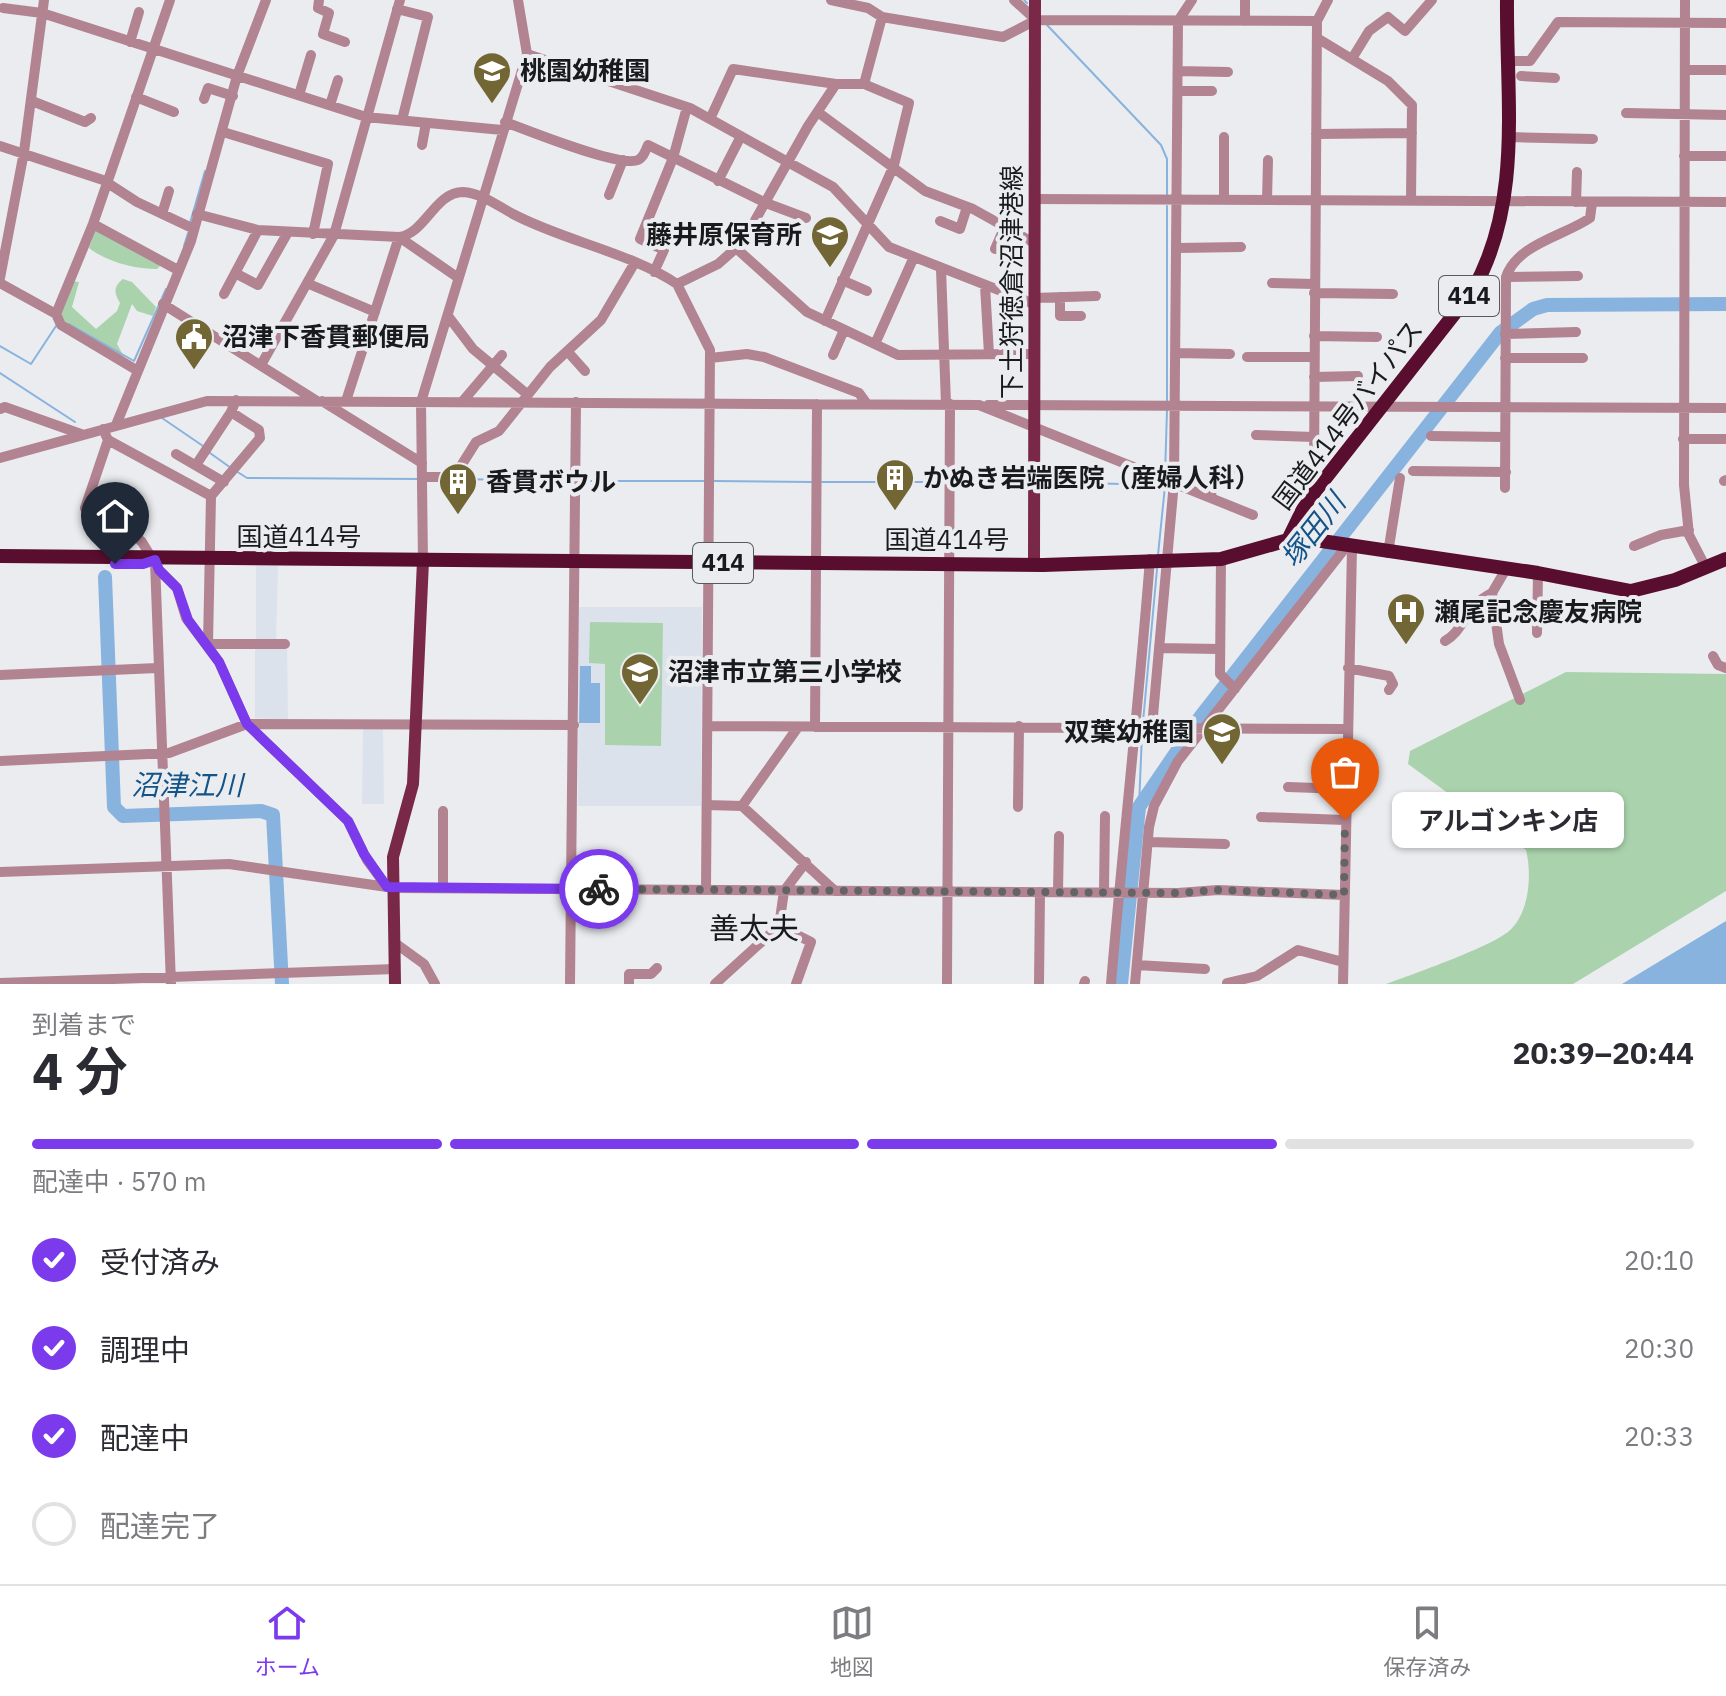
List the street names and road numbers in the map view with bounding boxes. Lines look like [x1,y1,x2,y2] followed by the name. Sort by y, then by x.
[994,165,1028,399] street label: 下土狩徳倉沼津港線
[1439,276,1499,316] road number: 414
[1265,313,1429,516] street label: 国道414号バイパス
[237,519,361,553] street label: 国道414号
[885,522,1009,556] street label: 国道414号
[693,543,753,583] road number: 414

